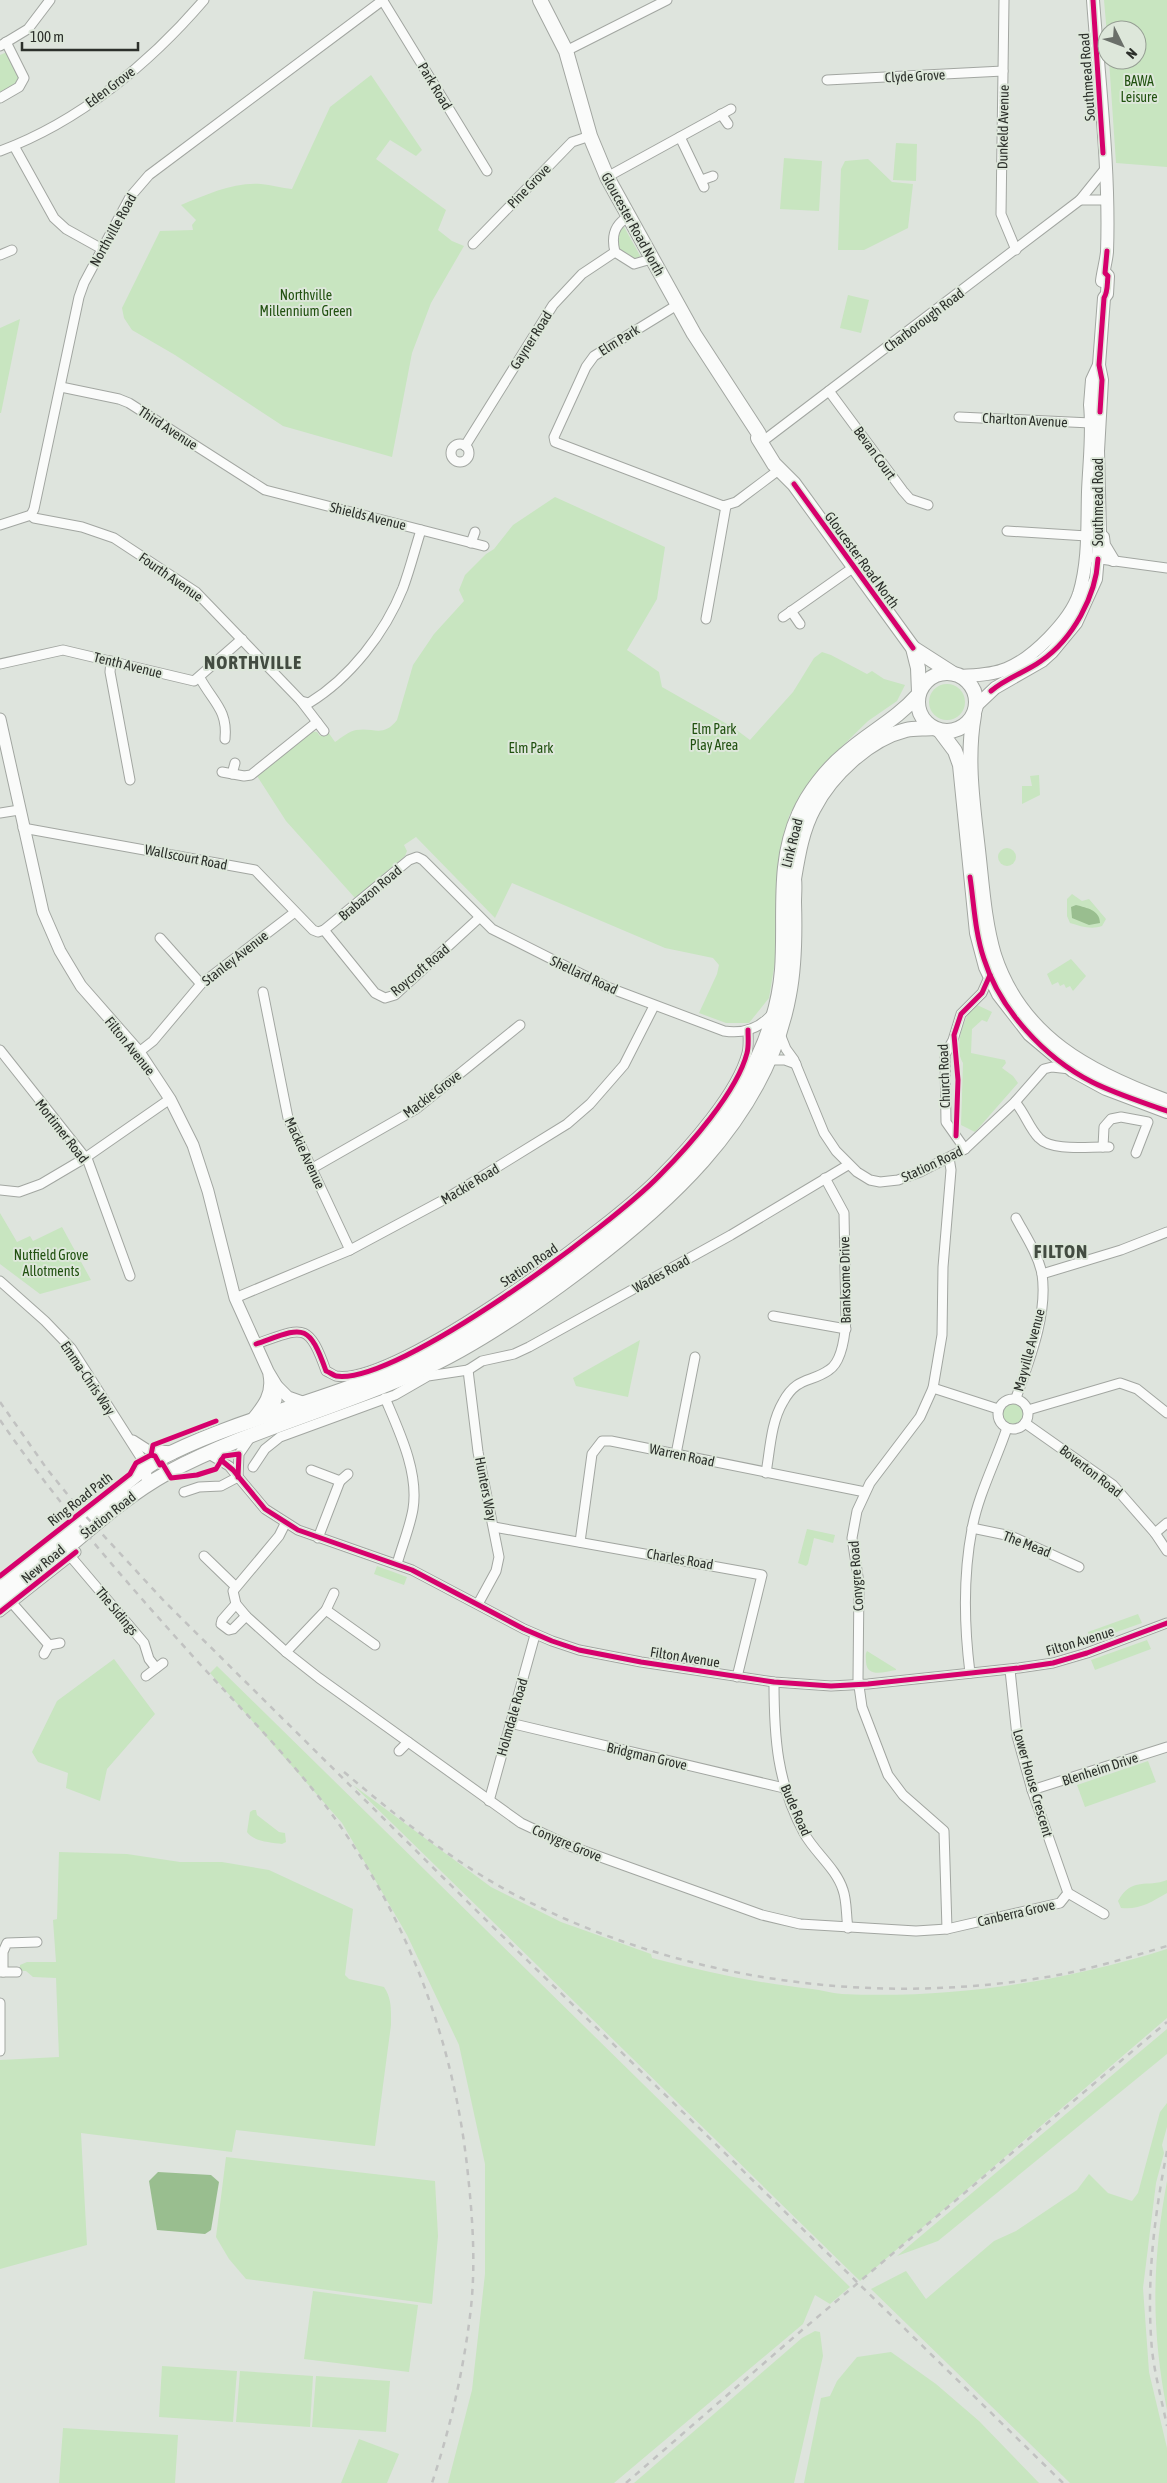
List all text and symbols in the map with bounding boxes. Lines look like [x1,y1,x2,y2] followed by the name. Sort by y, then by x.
[22,20,139,52] scale bar
[1097,20,1147,70] north arrow
[30,28,64,45] text: 100 m
[1076,32,1098,122] street label: Southmead Road
[1123,45,1140,62] text: N
[415,60,455,112] street label: Park Road
[82,63,138,111] street label: Eden Grove
[884,66,946,86] street label: Clyde Grove
[1120,73,1158,105] park label: BAWA Leisure
[994,85,1012,169] street label: Dunkeld Avenue
[504,161,554,211] street label: Pine Grove
[598,170,668,278] street label: Gloucester Road North
[86,191,140,269] street label: Northville Road
[881,285,967,355] street label: Charborough Road
[260,287,352,319] park label: Northville Millennium Green
[507,308,555,372] street label: Gayner Road
[596,321,642,359] street label: Elm Park
[135,403,201,453] street label: Third Avenue
[982,410,1068,430] street label: Charlton Avenue
[850,423,900,483] street label: Bevan Court
[1090,458,1106,546] street label: Southmead Road
[328,499,408,533] street label: Shields Avenue
[822,509,902,611] street label: Gloucester Road North
[136,549,206,605] street label: Fourth Avenue
[92,649,164,681] street label: Tenth Avenue
[204,651,302,673] district label: NORTHVILLE
[690,721,738,753] park label: Elm Park Play Area
[508,740,554,756] park label: Elm Park
[778,817,806,869] street label: Link Road
[143,841,229,873] street label: Wallscourt Road
[335,862,405,924] street label: Brabazon Road
[199,927,271,989] street label: Stanley Avenue
[387,941,453,999] street label: Roycroft Road
[548,952,620,998] street label: Shellard Road
[102,1014,158,1078] street label: Filton Avenue
[935,1043,953,1109] street label: Church Road
[400,1067,464,1121] street label: Mackie Grove
[32,1096,92,1166] street label: Mortimer Road
[281,1115,329,1191] street label: Mackie Avenue
[899,1143,965,1185] street label: Station Road
[438,1160,502,1208] street label: Mackie Road
[836,1236,854,1324] street label: Branksome Drive
[497,1240,561,1290] street label: Station Road
[1034,1240,1088,1262] district label: FILTON
[14,1247,88,1279] park label: Nutfield Grove Allotments
[630,1252,692,1296] street label: Wades Road
[1010,1307,1048,1393] street label: Mayville Avenue
[57,1338,119,1418] street label: Emma-Chris Way
[648,1440,716,1470] street label: Warren Road
[1057,1442,1125,1500] street label: Boverton Road
[472,1456,500,1523] street label: Hunters Way
[45,1469,115,1529] street label: Ring Road Path
[77,1488,139,1542] street label: Station Road
[1001,1528,1053,1560] street label: The Mead
[846,1540,866,1612] street label: Conygre Road
[18,1542,68,1586] street label: New Road
[645,1545,715,1573] street label: Charles Road
[92,1584,142,1638] street label: The Sidings
[1044,1623,1116,1659] street label: Filton Avenue
[649,1644,721,1670] street label: Filton Avenue
[493,1676,531,1758] street label: Holmdale Road
[1010,1727,1056,1839] street label: Lower House Crescent
[605,1739,689,1773] street label: Bridgman Grove
[1060,1749,1140,1789] street label: Blenheim Drive
[777,1782,815,1838] street label: Bude Road
[530,1821,604,1865] street label: Conygre Grove
[976,1896,1056,1930] street label: Canberra Grove

